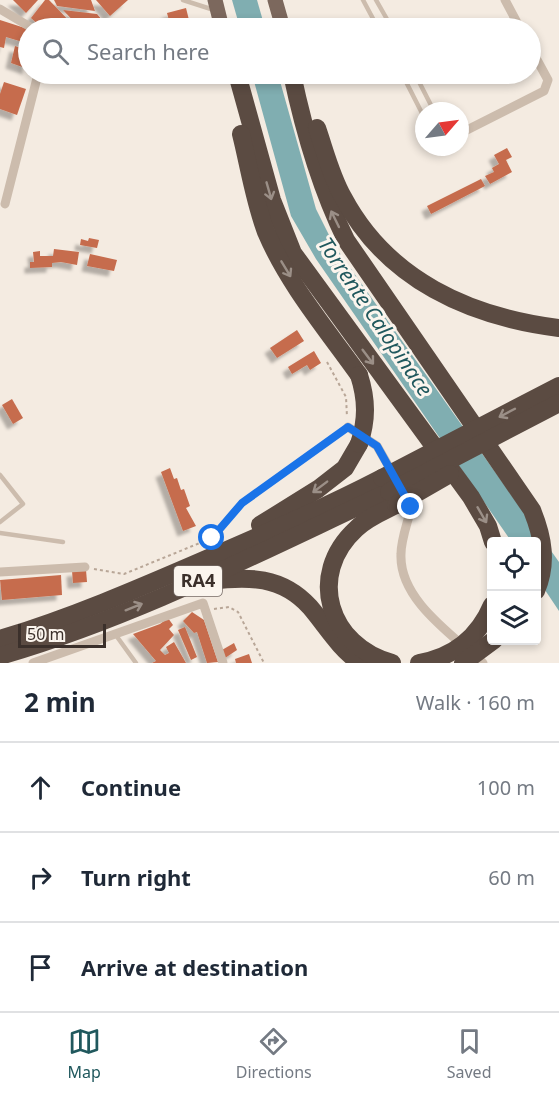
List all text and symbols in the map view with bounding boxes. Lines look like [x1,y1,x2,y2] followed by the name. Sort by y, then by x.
[18,18,541,84] search box
[39,35,72,68] icon: search
[87,36,209,66] text: Search here
[415,102,469,156] north arrow
[264,181,275,200] one-way arrow
[329,210,341,228] one-way arrow
[312,232,439,401] water label: Torrente Calopinace
[280,260,292,277] one-way arrow
[361,349,374,365] one-way arrow
[499,408,517,419] one-way arrow
[313,480,329,493] one-way arrow
[397,493,423,519] route end
[476,506,488,523] one-way arrow
[198,524,224,550] route start
[487,537,541,645] map controls
[487,537,541,591] button: locate
[174,566,222,596] road number: RA4
[487,591,541,645] button: layers
[124,601,143,612] one-way arrow
[18,621,106,648] scale bar
[27,623,64,645] text: 50 m
[24,684,96,720] text: 2 min
[416,689,535,716] text: Walk · 160 m
[24,771,57,804] icon: ahead
[81,772,181,802] text: Continue
[477,774,535,801] text: 100 m
[24,861,57,894] icon: right
[81,862,191,892] text: Turn right
[488,864,535,891] text: 60 m
[24,951,57,984] icon: arrive
[81,952,308,982] text: Arrive at destination
[67,1025,101,1083] tab: Map
[236,1025,312,1083] tab: Directions
[447,1025,491,1083] tab: Saved

